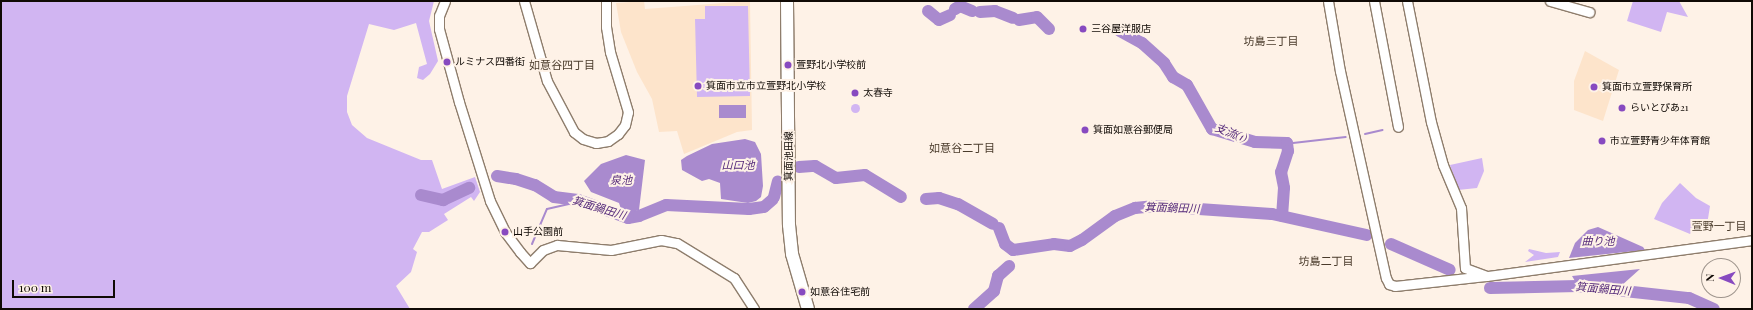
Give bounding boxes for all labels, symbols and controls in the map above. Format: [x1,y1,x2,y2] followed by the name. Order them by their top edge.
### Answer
[1091,23,1151,35] place label: 三谷屋洋服店
[1078,24,1088,34] marker: 三谷屋洋服店
[1244,34,1298,48] district label: 坊島三丁目
[455,56,525,68] place label: ルミナス四番街
[442,57,452,67] marker: ルミナス四番街
[529,58,595,72] district label: 如意谷四丁目
[796,59,866,71] place label: 萱野北小学校前
[783,60,793,70] marker: 萱野北小学校前
[706,80,826,92] place label: 箕面市立市立萱野北小学校
[693,81,703,91] marker: 箕面市立市立萱野北小学校
[1602,81,1692,93] place label: 箕面市立萱野保育所
[1589,82,1599,92] marker: 箕面市立萱野保育所
[863,87,893,99] place label: 太春寺
[850,88,860,98] marker: 太春寺
[1630,102,1688,114] place label: らいとぴあ21
[1617,103,1627,113] marker: らいとぴあ21
[1213,121,1249,145] water label: 支流(1)
[1093,124,1173,136] place label: 箕面如意谷郵便局
[1080,125,1090,135] marker: 箕面如意谷郵便局
[783,131,795,181] street label: 箕面池田線
[1610,135,1710,147] place label: 市立萱野青少年体育館
[1597,136,1607,146] marker: 市立萱野青少年体育館
[929,141,995,155] district label: 如意谷二丁目
[722,158,754,172] water label: 山口池
[610,173,632,187] water label: 泉池
[571,194,627,222] water label: 箕面鍋田川
[1144,200,1200,216] water label: 箕面鍋田川
[1692,219,1746,233] district label: 萱野一丁目
[513,226,563,238] place label: 山手公園前
[500,227,510,237] marker: 山手公園前
[1582,234,1614,248] water label: 曲り池
[1299,254,1353,268] district label: 坊島二丁目
[1701,258,1741,298] north arrow
[14,272,117,298] scale bar
[1702,274,1717,282] text: N
[19,279,51,295] text: 100 m
[1575,280,1631,298] water label: 箕面鍋田川
[810,286,870,298] place label: 如意谷住宅前
[797,287,807,297] marker: 如意谷住宅前

